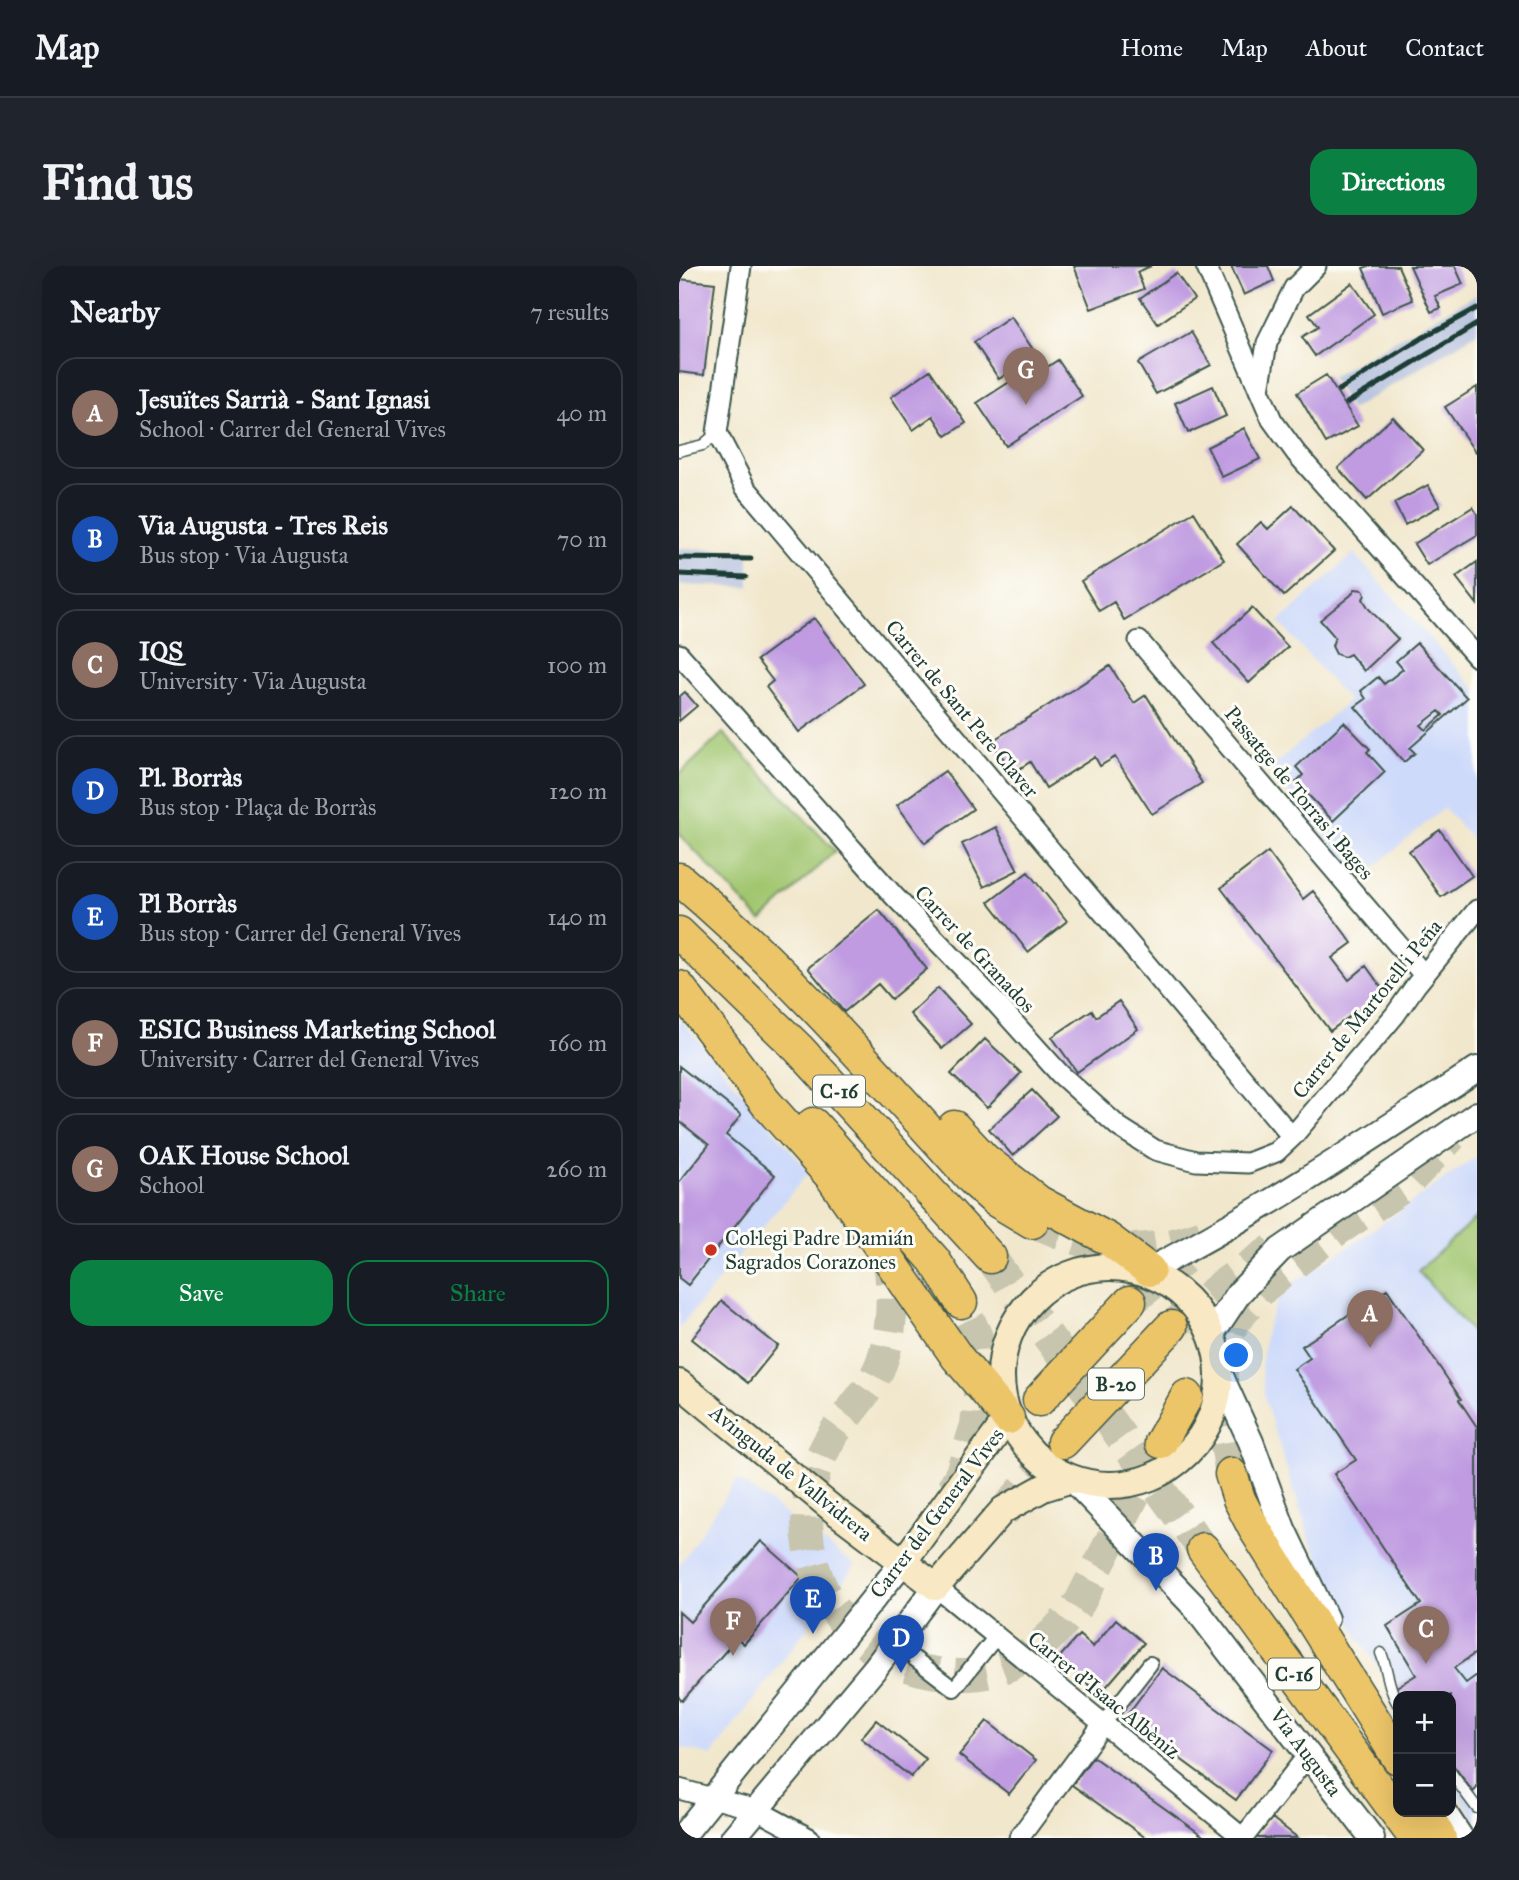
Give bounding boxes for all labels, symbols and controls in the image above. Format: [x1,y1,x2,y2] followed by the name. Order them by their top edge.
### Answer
[35,28,99,68] text: Map
[1120,33,1183,63] text: Home
[1221,33,1268,63] text: Map
[1306,33,1367,63] text: About
[1405,33,1484,63] text: Contact
[1310,149,1477,215] button: Directions
[42,153,193,212] text: Find us
[70,294,160,330] text: Nearby
[530,298,609,326] text: 7 results
[1003,347,1049,405] pin: G
[139,383,430,415] text: Jesuïtes Sarrià - Sant Ignasi
[87,399,103,427] text: A
[557,399,607,427] text: 40 m
[139,415,446,443] text: School · Carrer del General Vives
[139,509,388,541] text: Via Augusta - Tres Reis
[87,525,103,553] text: B
[557,525,607,553] text: 70 m
[139,541,348,569] text: Bus stop · Via Augusta
[880,615,1044,803] street label: Carrer de Sant Pere Claver
[139,635,183,667] text: IQS
[87,651,103,679] text: C
[547,651,607,679] text: 100 m
[139,667,366,695] text: University · Via Augusta
[1219,701,1379,885] street label: Passatge de Torras i Bages
[139,761,242,793] text: Pl. Borràs
[86,777,104,805] text: D
[549,777,607,805] text: 120 m
[139,793,376,821] text: Bus stop · Plaça de Borràs
[909,880,1041,1018] street label: Carrer de Granados
[139,887,237,919] text: Pl Borràs
[87,903,103,931] text: E
[547,903,607,931] text: 140 m
[1287,914,1447,1104] street label: Carrer de Martorell i Peña
[139,919,461,947] text: Bus stop · Carrer del General Vives
[139,1013,496,1045] text: ESIC Business Marketing School
[87,1029,103,1057] text: F
[549,1029,607,1057] text: 160 m
[139,1045,479,1073] text: University · Carrer del General Vives
[813,1076,865,1106] road number: C-16
[139,1139,349,1171] text: OAK House School
[87,1155,103,1183] text: G
[546,1155,607,1183] text: 260 m
[139,1171,204,1199] text: School
[725,1225,914,1275] place label: Col·legi Padre Damián Sagrados Corazones
[703,1242,719,1258] marker: Col·legi Padre Damián Sagrados Corazones
[70,1260,333,1326] button: Save
[347,1260,609,1326] button: Share
[1347,1290,1393,1348] pin: A
[1219,1338,1253,1372] your location
[1088,1368,1144,1400] road number: B-20
[704,1399,878,1547] street label: Avinguda de Vallvidrera
[864,1423,1010,1603] street label: Carrer del General Vives
[1133,1533,1179,1591] pin: B
[790,1576,836,1634] pin: E
[710,1598,756,1656] pin: F
[1403,1606,1449,1664] pin: C
[878,1615,924,1673] pin: D
[1022,1625,1186,1765] street label: Carrer d'Isaac Albèniz
[1268,1658,1320,1690] road number: C-16
[1393,1691,1456,1817] map controls
[1393,1691,1456,1754] button: +
[1264,1702,1348,1801] street label: Via Augusta
[1393,1754,1456,1817] button: −

